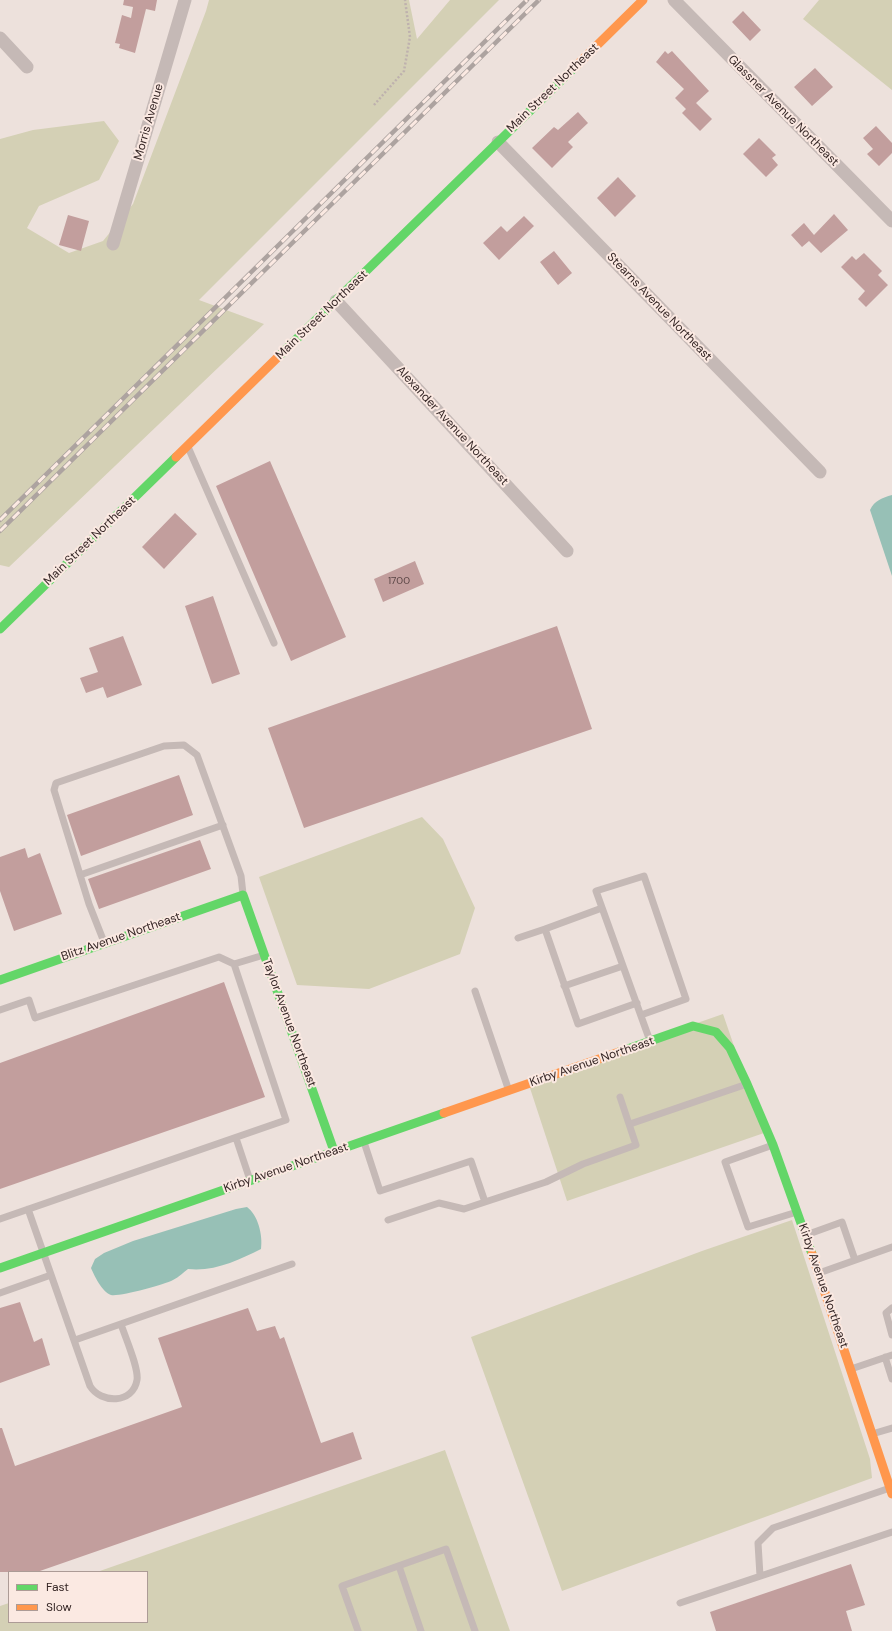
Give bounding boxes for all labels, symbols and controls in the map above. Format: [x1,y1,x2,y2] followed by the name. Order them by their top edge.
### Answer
[504,40,602,136] street label: Main Street Northeast
[725,53,841,169] street label: Glassner Avenue Northeast
[131,82,167,162] street label: Morris Avenue
[604,250,714,364] street label: Stearns Avenue Northeast
[273,267,371,363] street label: Main Street Northeast
[393,363,511,489] street label: Alexander Avenue Northeast
[41,493,139,589] street label: Main Street Northeast
[388,575,410,587] house number: 1700
[59,910,183,964] street label: Blitz Avenue Northeast
[259,957,319,1089] street label: Taylor Avenue Northeast
[528,1034,656,1090] street label: Kirby Avenue Northeast
[222,1140,350,1196] street label: Kirby Avenue Northeast
[795,1222,851,1350] street label: Kirby Avenue Northeast
[8,1571,148,1623] legend
[46,1579,69,1595] text: Fast
[46,1599,72,1615] text: Slow

